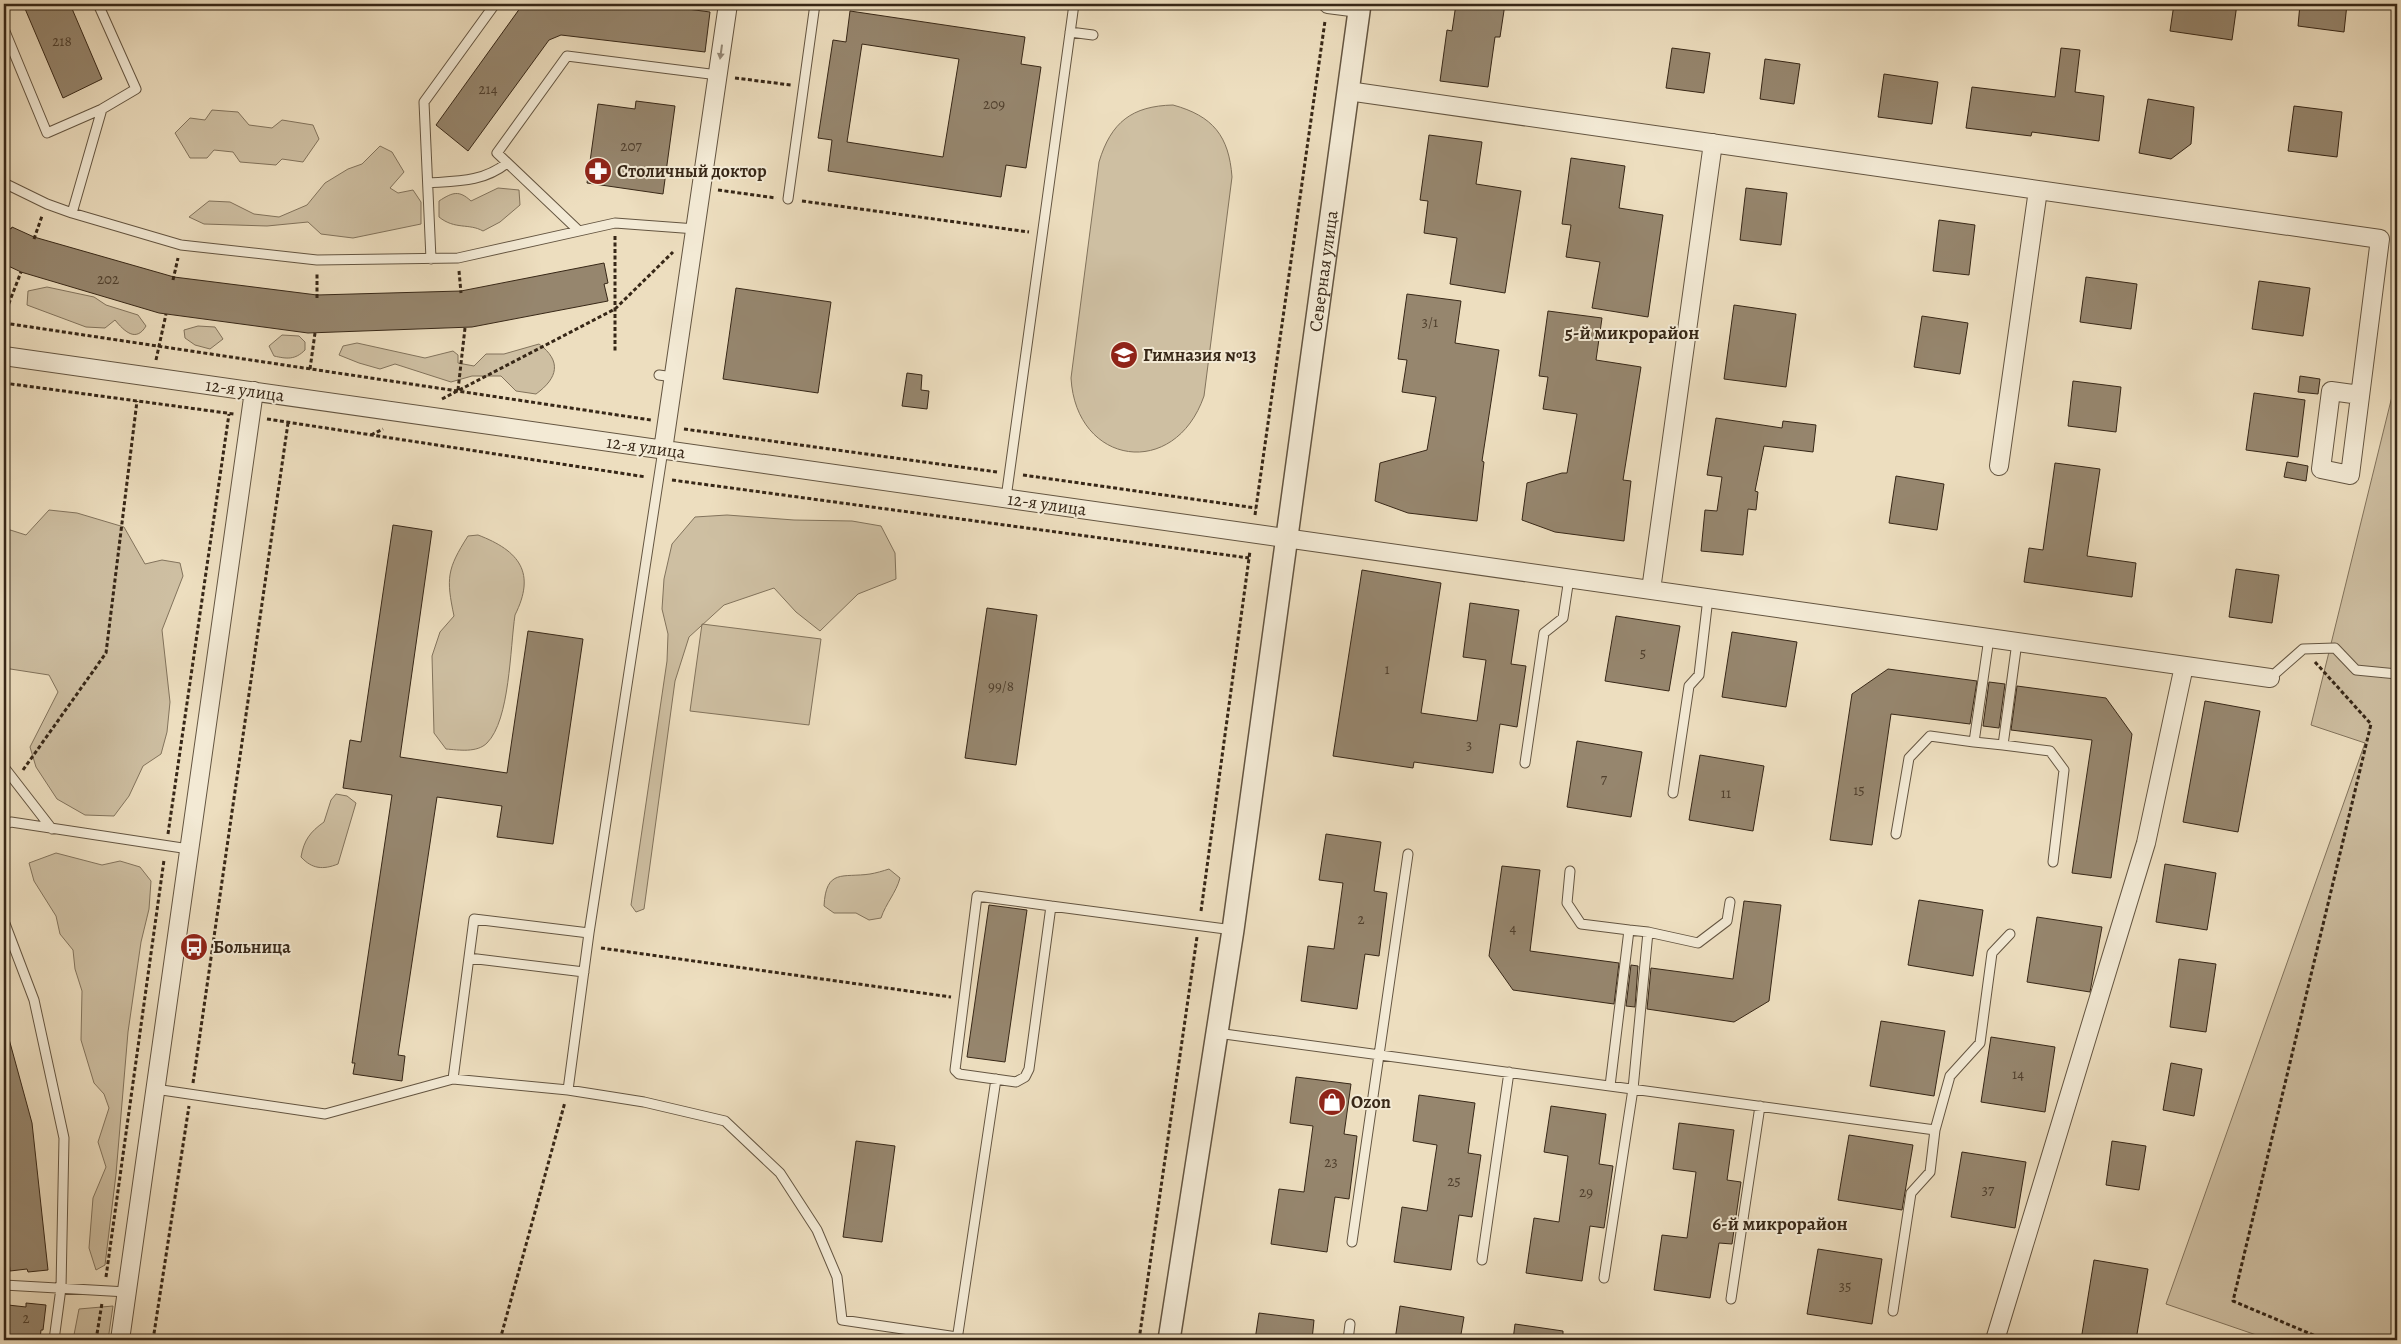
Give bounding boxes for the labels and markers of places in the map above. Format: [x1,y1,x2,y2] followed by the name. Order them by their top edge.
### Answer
[583,156,613,186] pharmacy icon: Столичный доктор
[617,159,767,183] place label: Столичный доктор
[1109,340,1139,370] school or university icon: Гимназия №13
[1143,343,1257,367] place label: Гимназия №13
[179,932,209,962] bus stop icon: Больница
[213,935,291,959] place label: Больница
[1317,1087,1347,1117] shop icon: Ozon
[1351,1090,1391,1114] place label: Ozon

